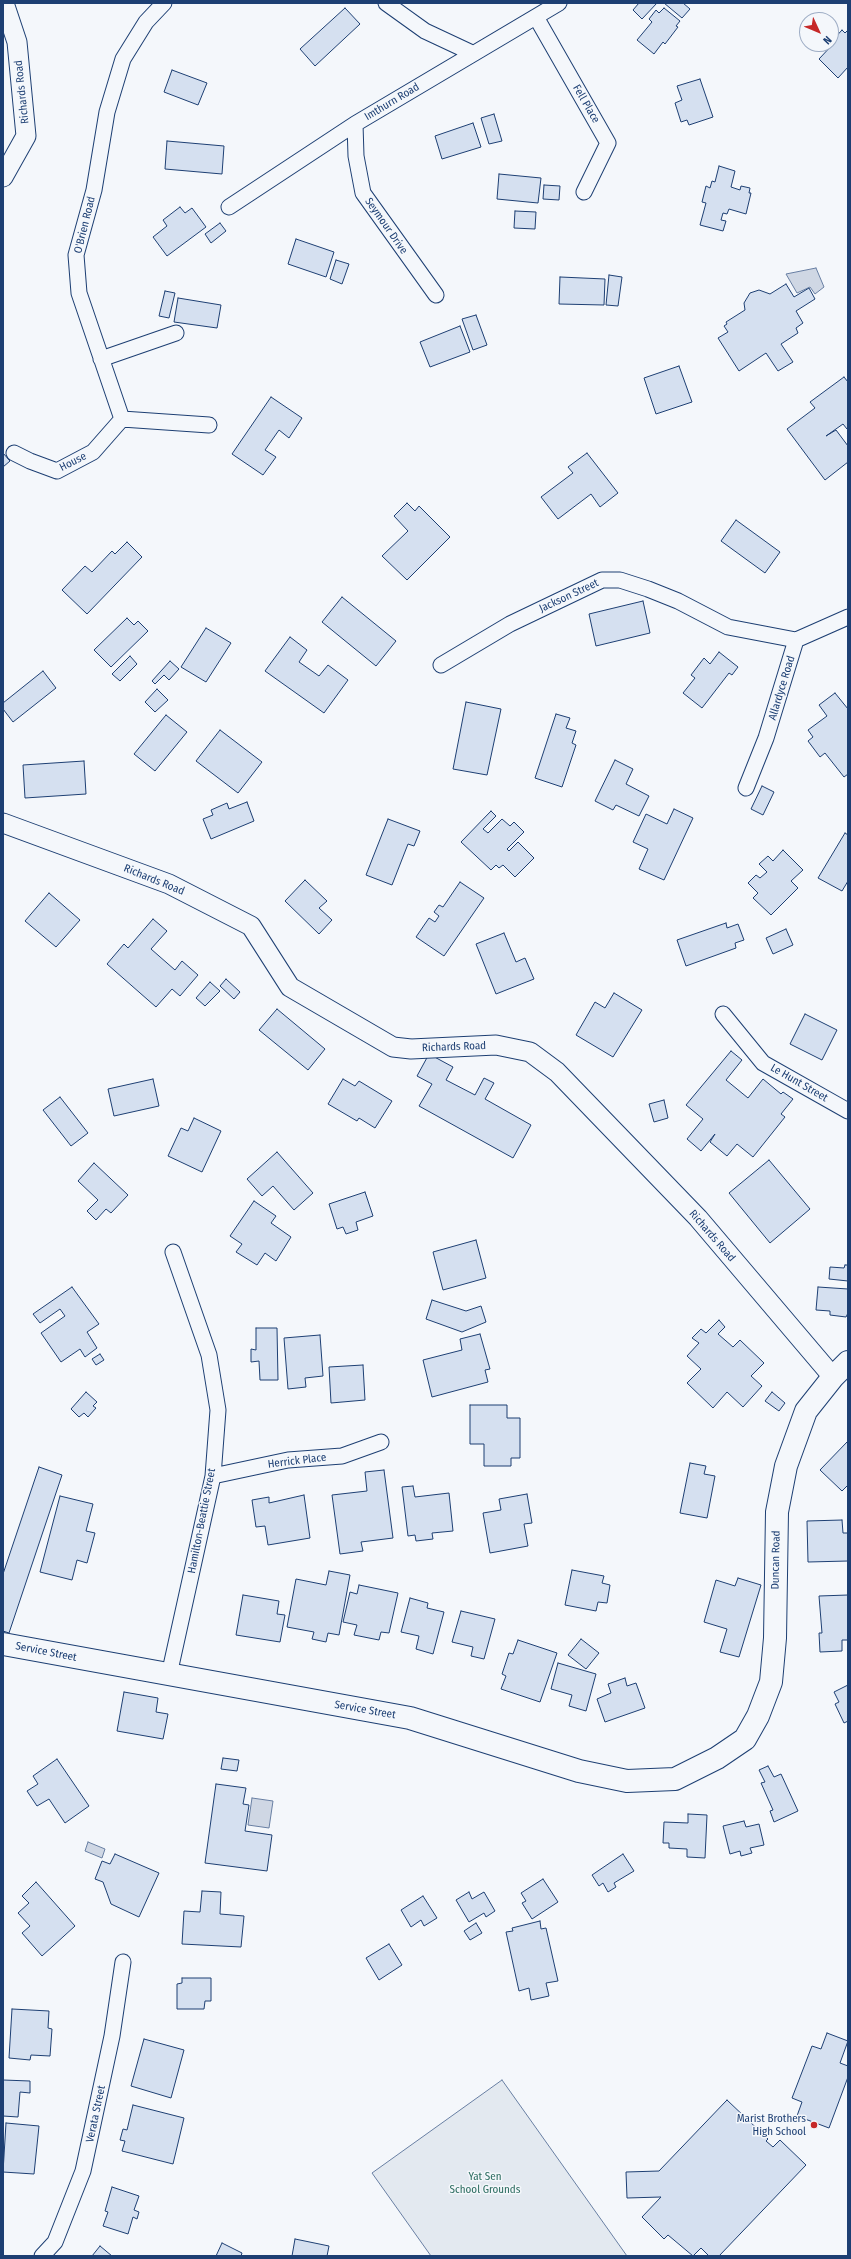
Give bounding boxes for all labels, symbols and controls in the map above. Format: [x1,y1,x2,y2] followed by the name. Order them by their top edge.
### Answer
[799,12,839,52] north arrow
[820,33,834,47] text: N
[12,59,32,125] street label: Richards Road
[362,81,422,123] street label: Imthurn Road
[570,82,602,126] street label: Fell Place
[72,195,98,255] street label: O'Brien Road
[362,195,410,257] street label: Seymour Drive
[57,450,89,474] street label: House
[537,576,601,616] street label: Jackson Street
[766,654,798,722] street label: Allardyce Road
[122,862,186,898] street label: Richards Road
[422,1039,486,1055] street label: Richards Road
[768,1061,830,1105] street label: Le Hunt Street
[686,1207,738,1265] street label: Richards Road
[267,1451,327,1471] street label: Herrick Place
[185,1467,219,1575] street label: Hamilton-Beattie Street
[769,1530,783,1590] street label: Duncan Road
[14,1640,78,1664] street label: Service Street
[333,1698,397,1722] street label: Service Street
[83,2084,109,2144] street label: Verata Street
[737,2112,806,2138] place label: Marist Brothers High School
[809,2120,819,2130] marker: Marist Brothers High School
[450,2170,520,2196] park label: Yat Sen School Grounds

